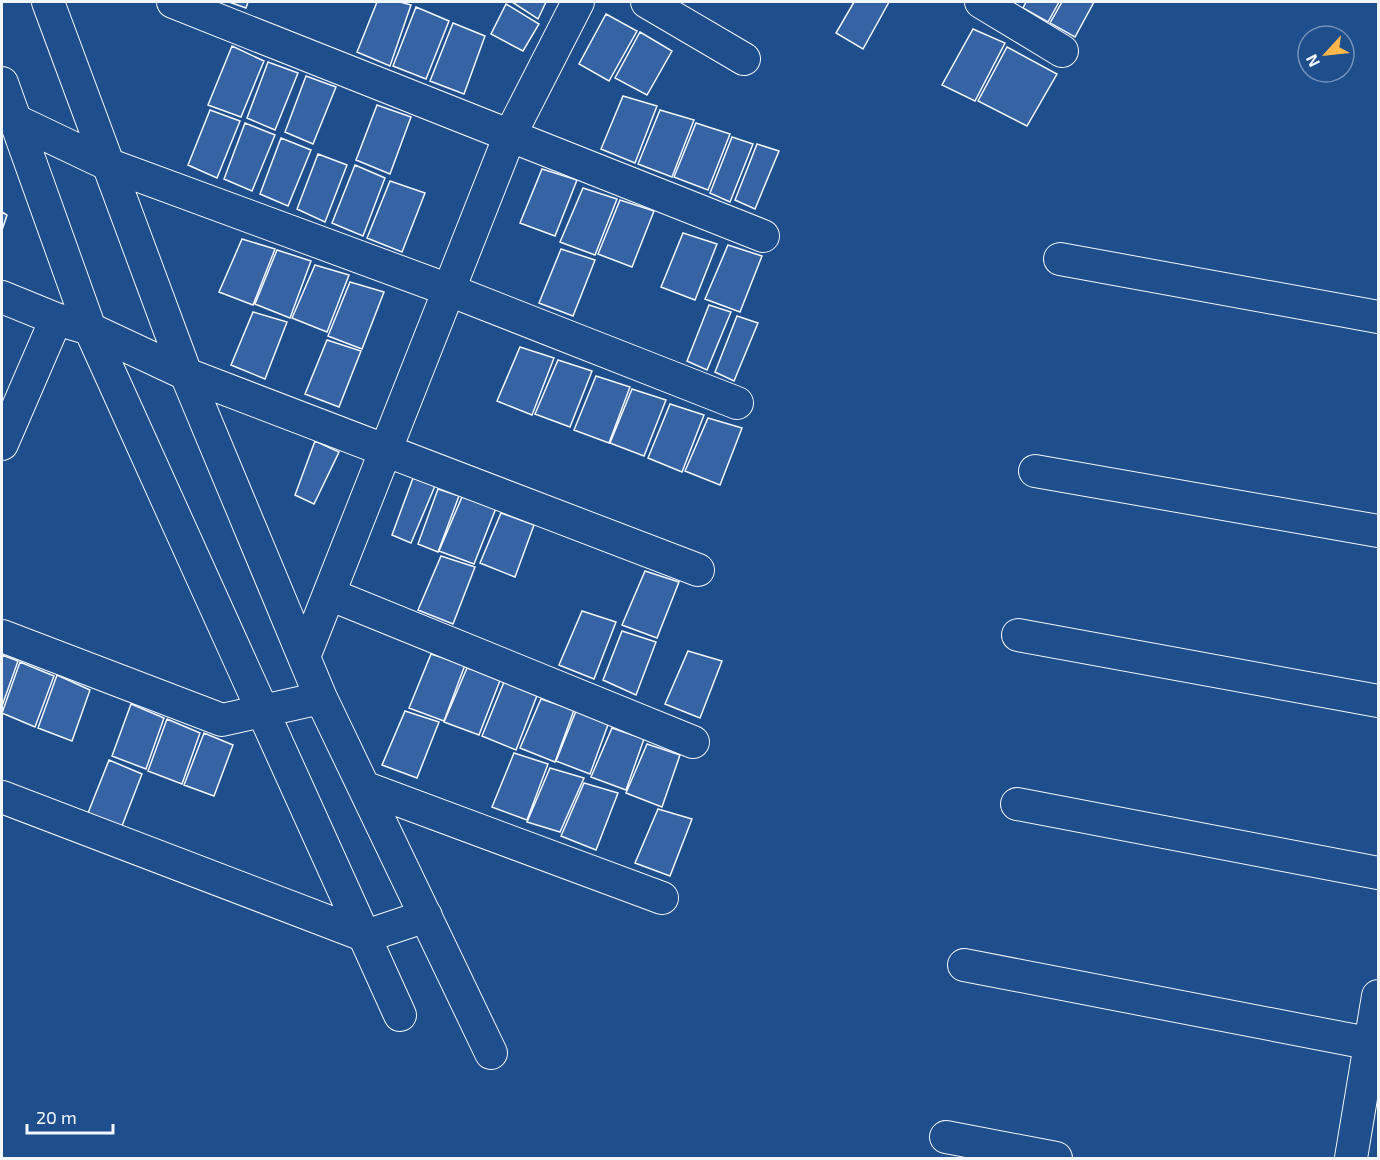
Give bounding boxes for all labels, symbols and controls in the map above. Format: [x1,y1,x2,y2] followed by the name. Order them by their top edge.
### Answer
[1296,24,1356,84] north arrow
[1301,52,1323,71] text: N
[27,1097,112,1135] scale bar
[36,1106,77,1128] text: 20 m

